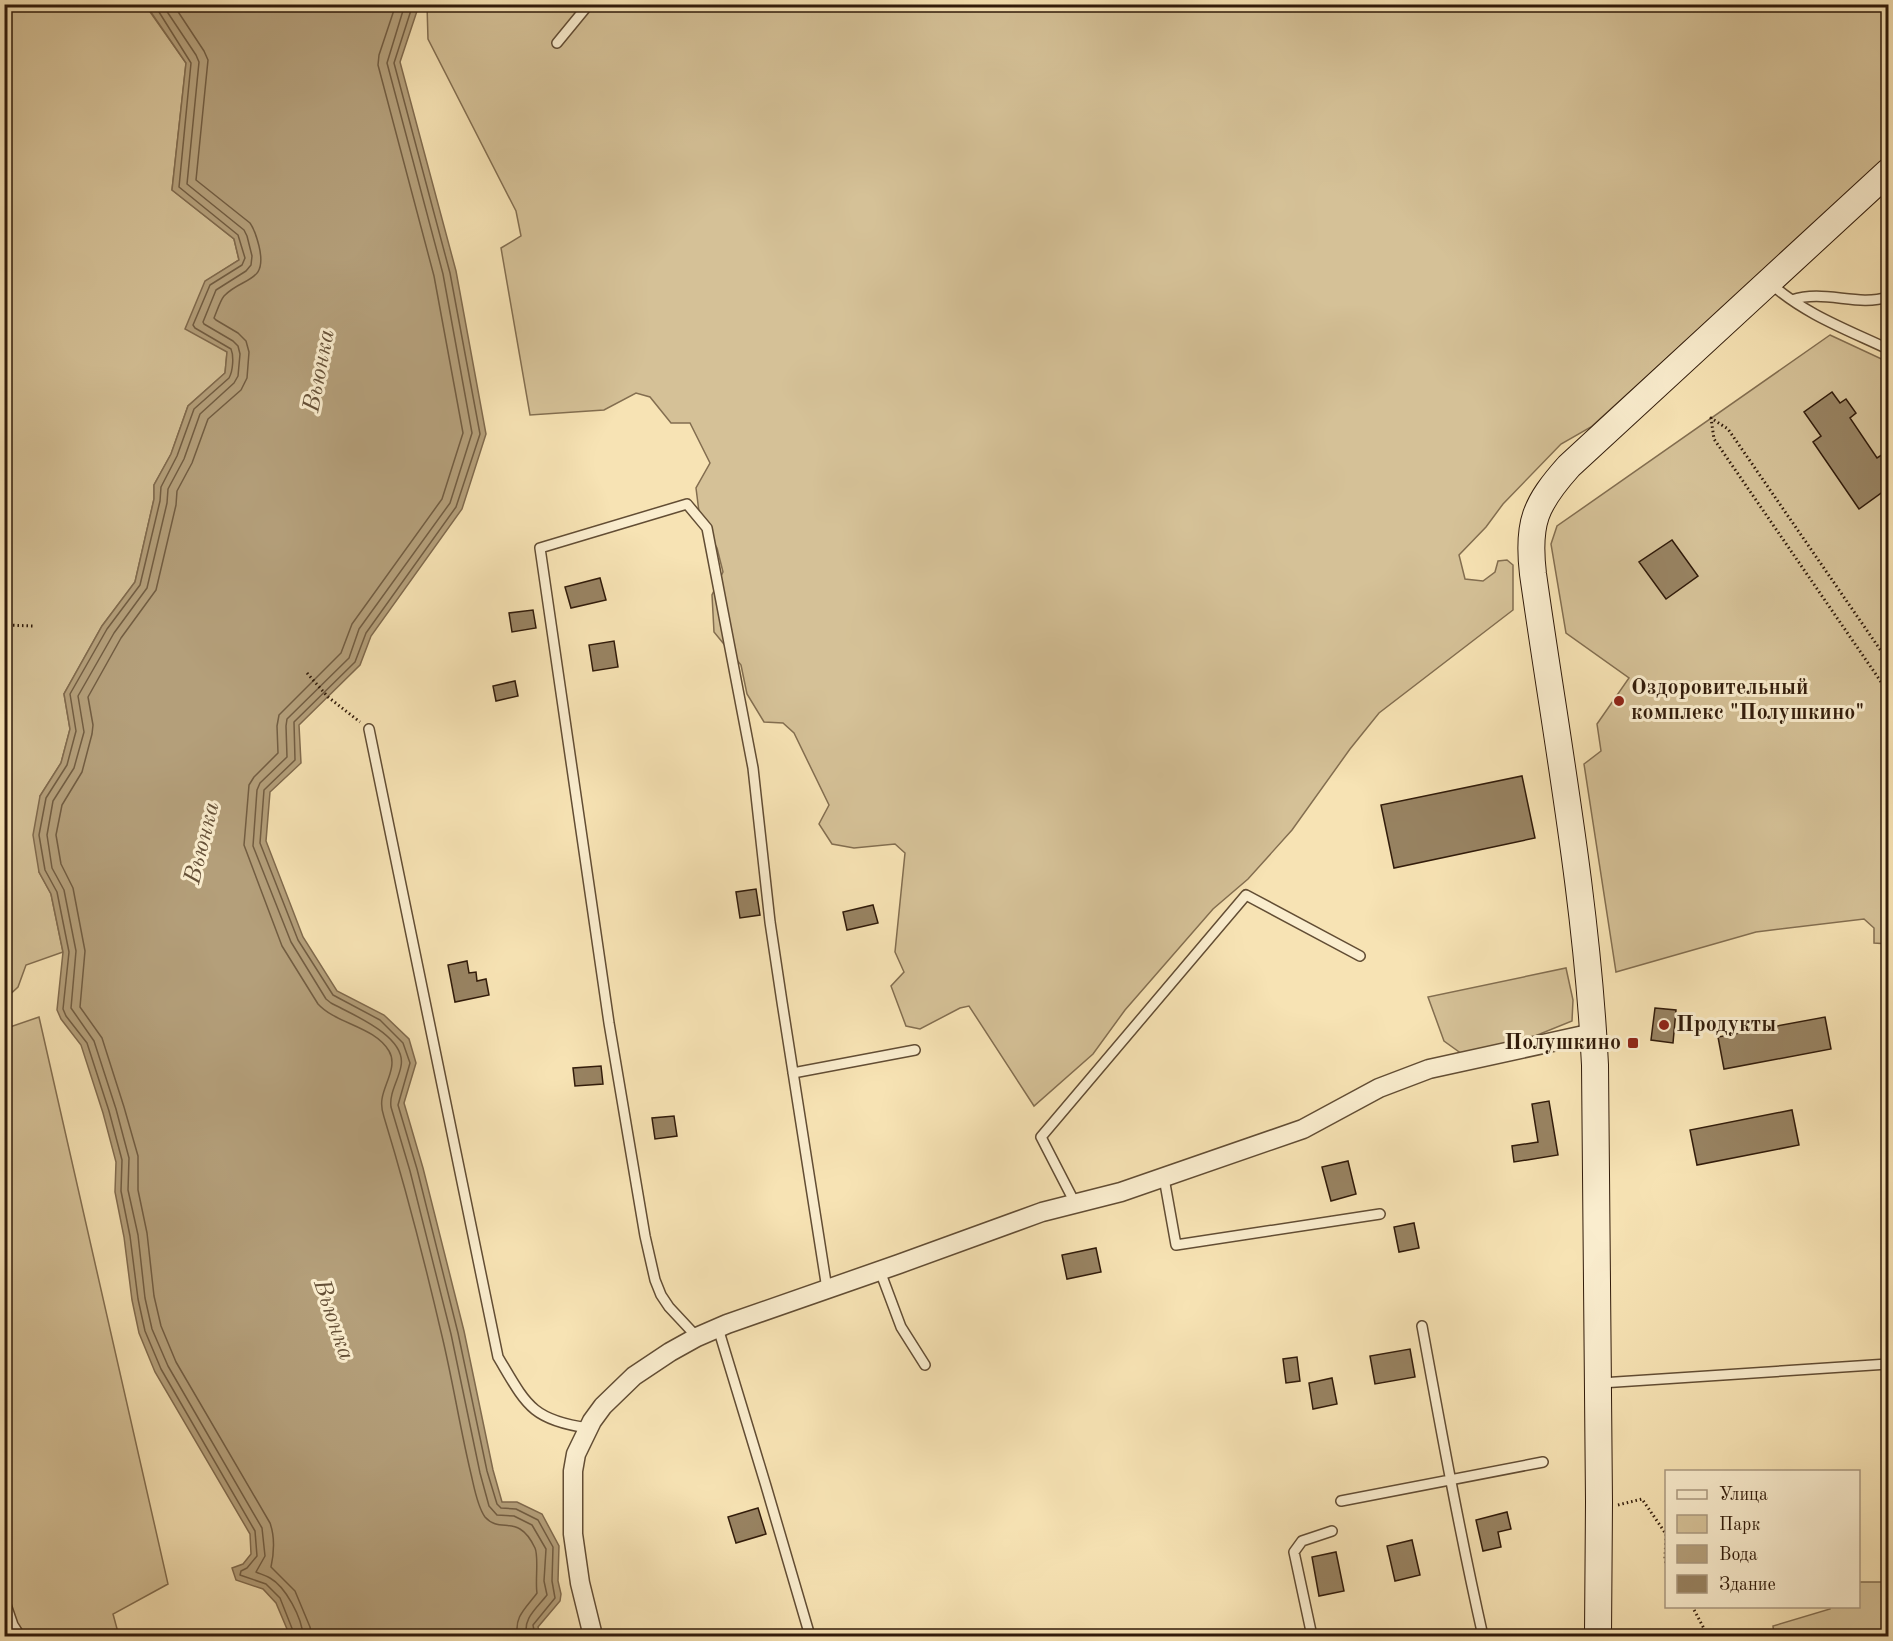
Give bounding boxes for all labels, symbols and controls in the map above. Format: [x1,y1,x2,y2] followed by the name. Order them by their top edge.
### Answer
[300,327,340,415] water label: Вьюнка
[1631,677,1864,724] place label: Оздоровительный комплекс "Полушкино"
[1612,694,1626,708] marker: Оздоровительный комплекс "Полушкино"
[181,799,225,888] water label: Вьюнка
[1676,1014,1776,1036] place label: Продукты
[1657,1018,1671,1032] marker: Продукты
[1504,1032,1621,1054] place label: Полушкино
[1626,1036,1640,1050] marker: Полушкино
[308,1275,358,1364] water label: Вьюнка
[1665,1470,1860,1608] legend
[1719,1486,1768,1504] text: Улица
[1719,1516,1760,1534] text: Парк
[1719,1546,1758,1564] text: Вода
[1719,1576,1776,1594] text: Здание

